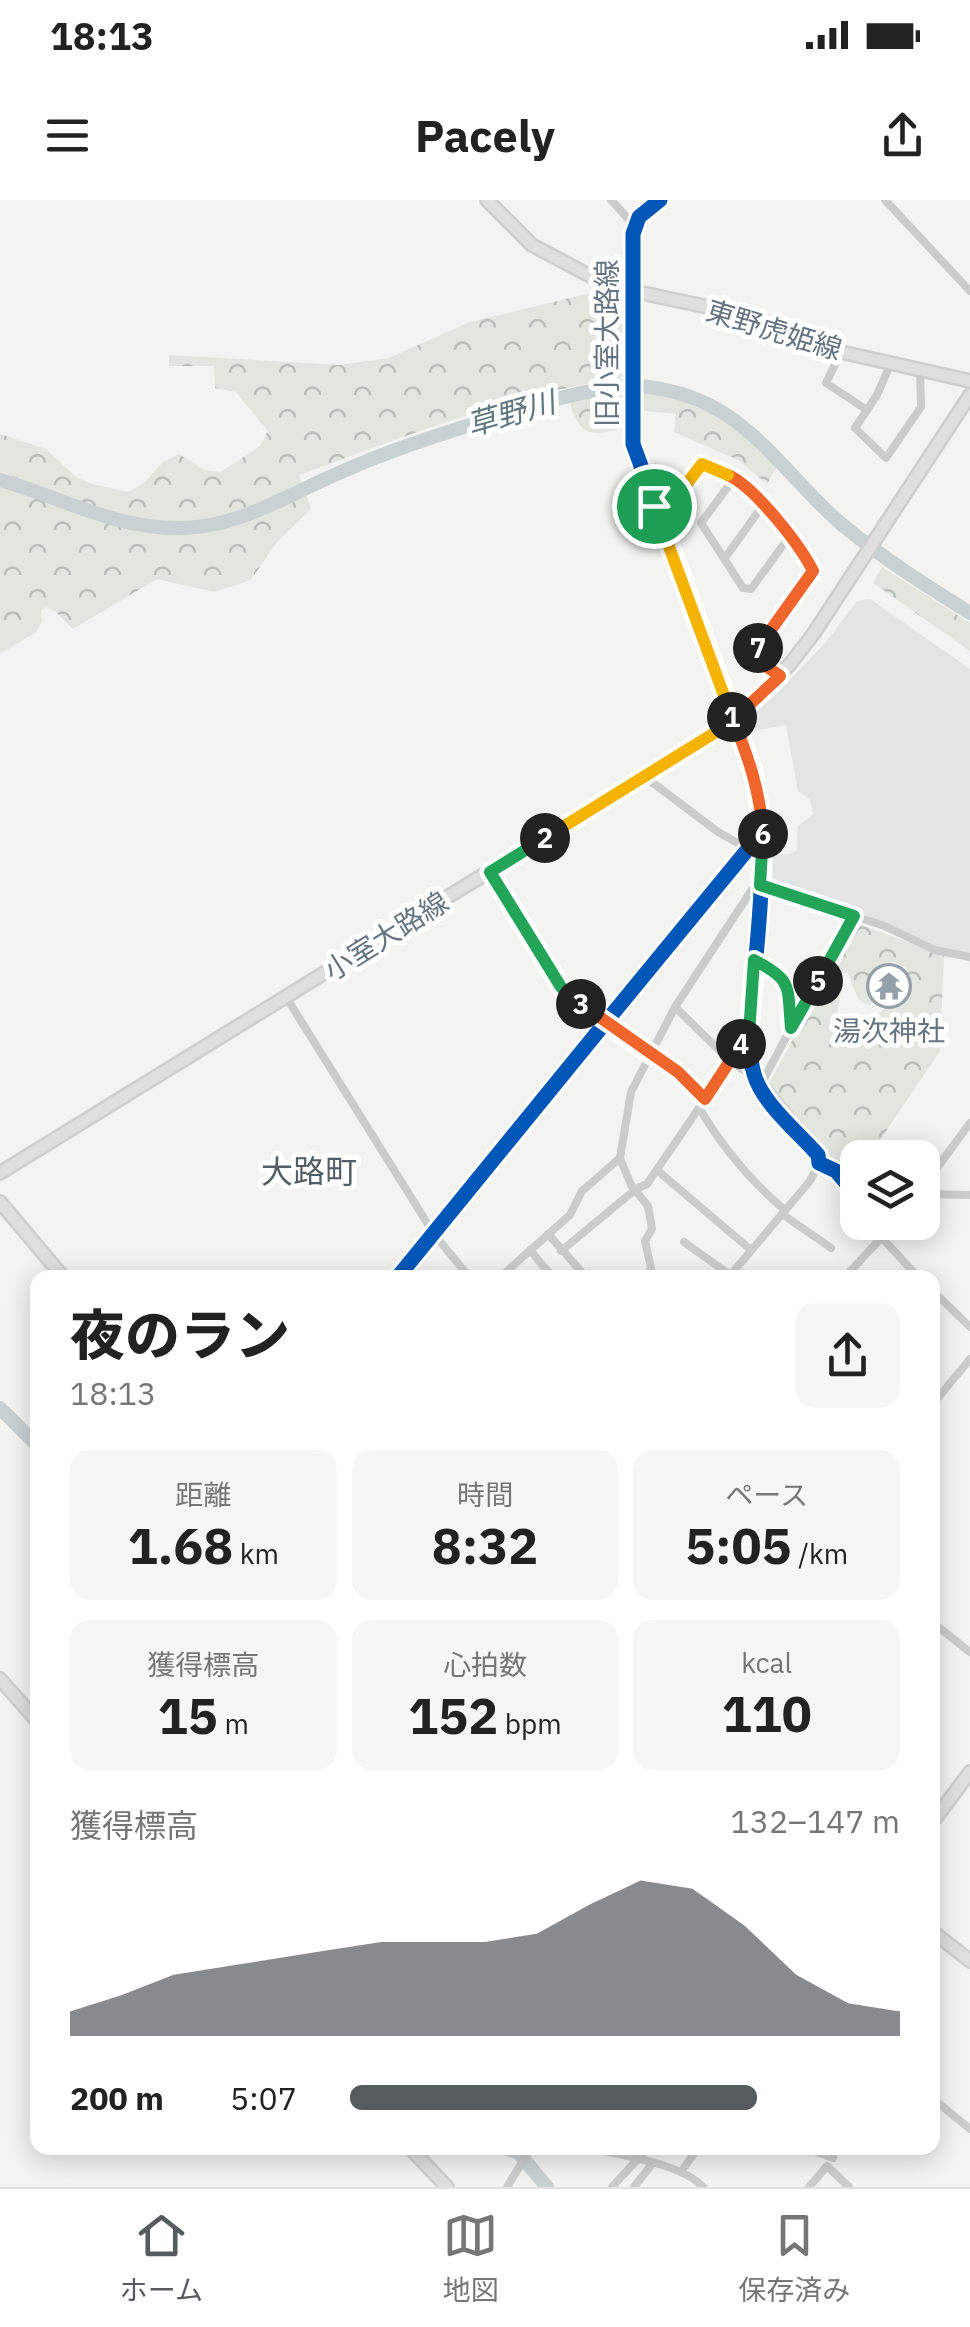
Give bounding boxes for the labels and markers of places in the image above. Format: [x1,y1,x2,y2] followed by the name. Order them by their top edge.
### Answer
[612,464,697,549] pin
[733,623,783,673] pin: 7
[707,692,757,742] pin: 1
[738,809,788,859] pin: 6
[520,813,570,863] pin: 2
[793,956,843,1006] pin: 5
[866,963,912,1009] temple icon: 湯次神社
[556,979,606,1029] pin: 3
[833,1012,945,1049] place label: 湯次神社
[716,1019,766,1069] pin: 4

